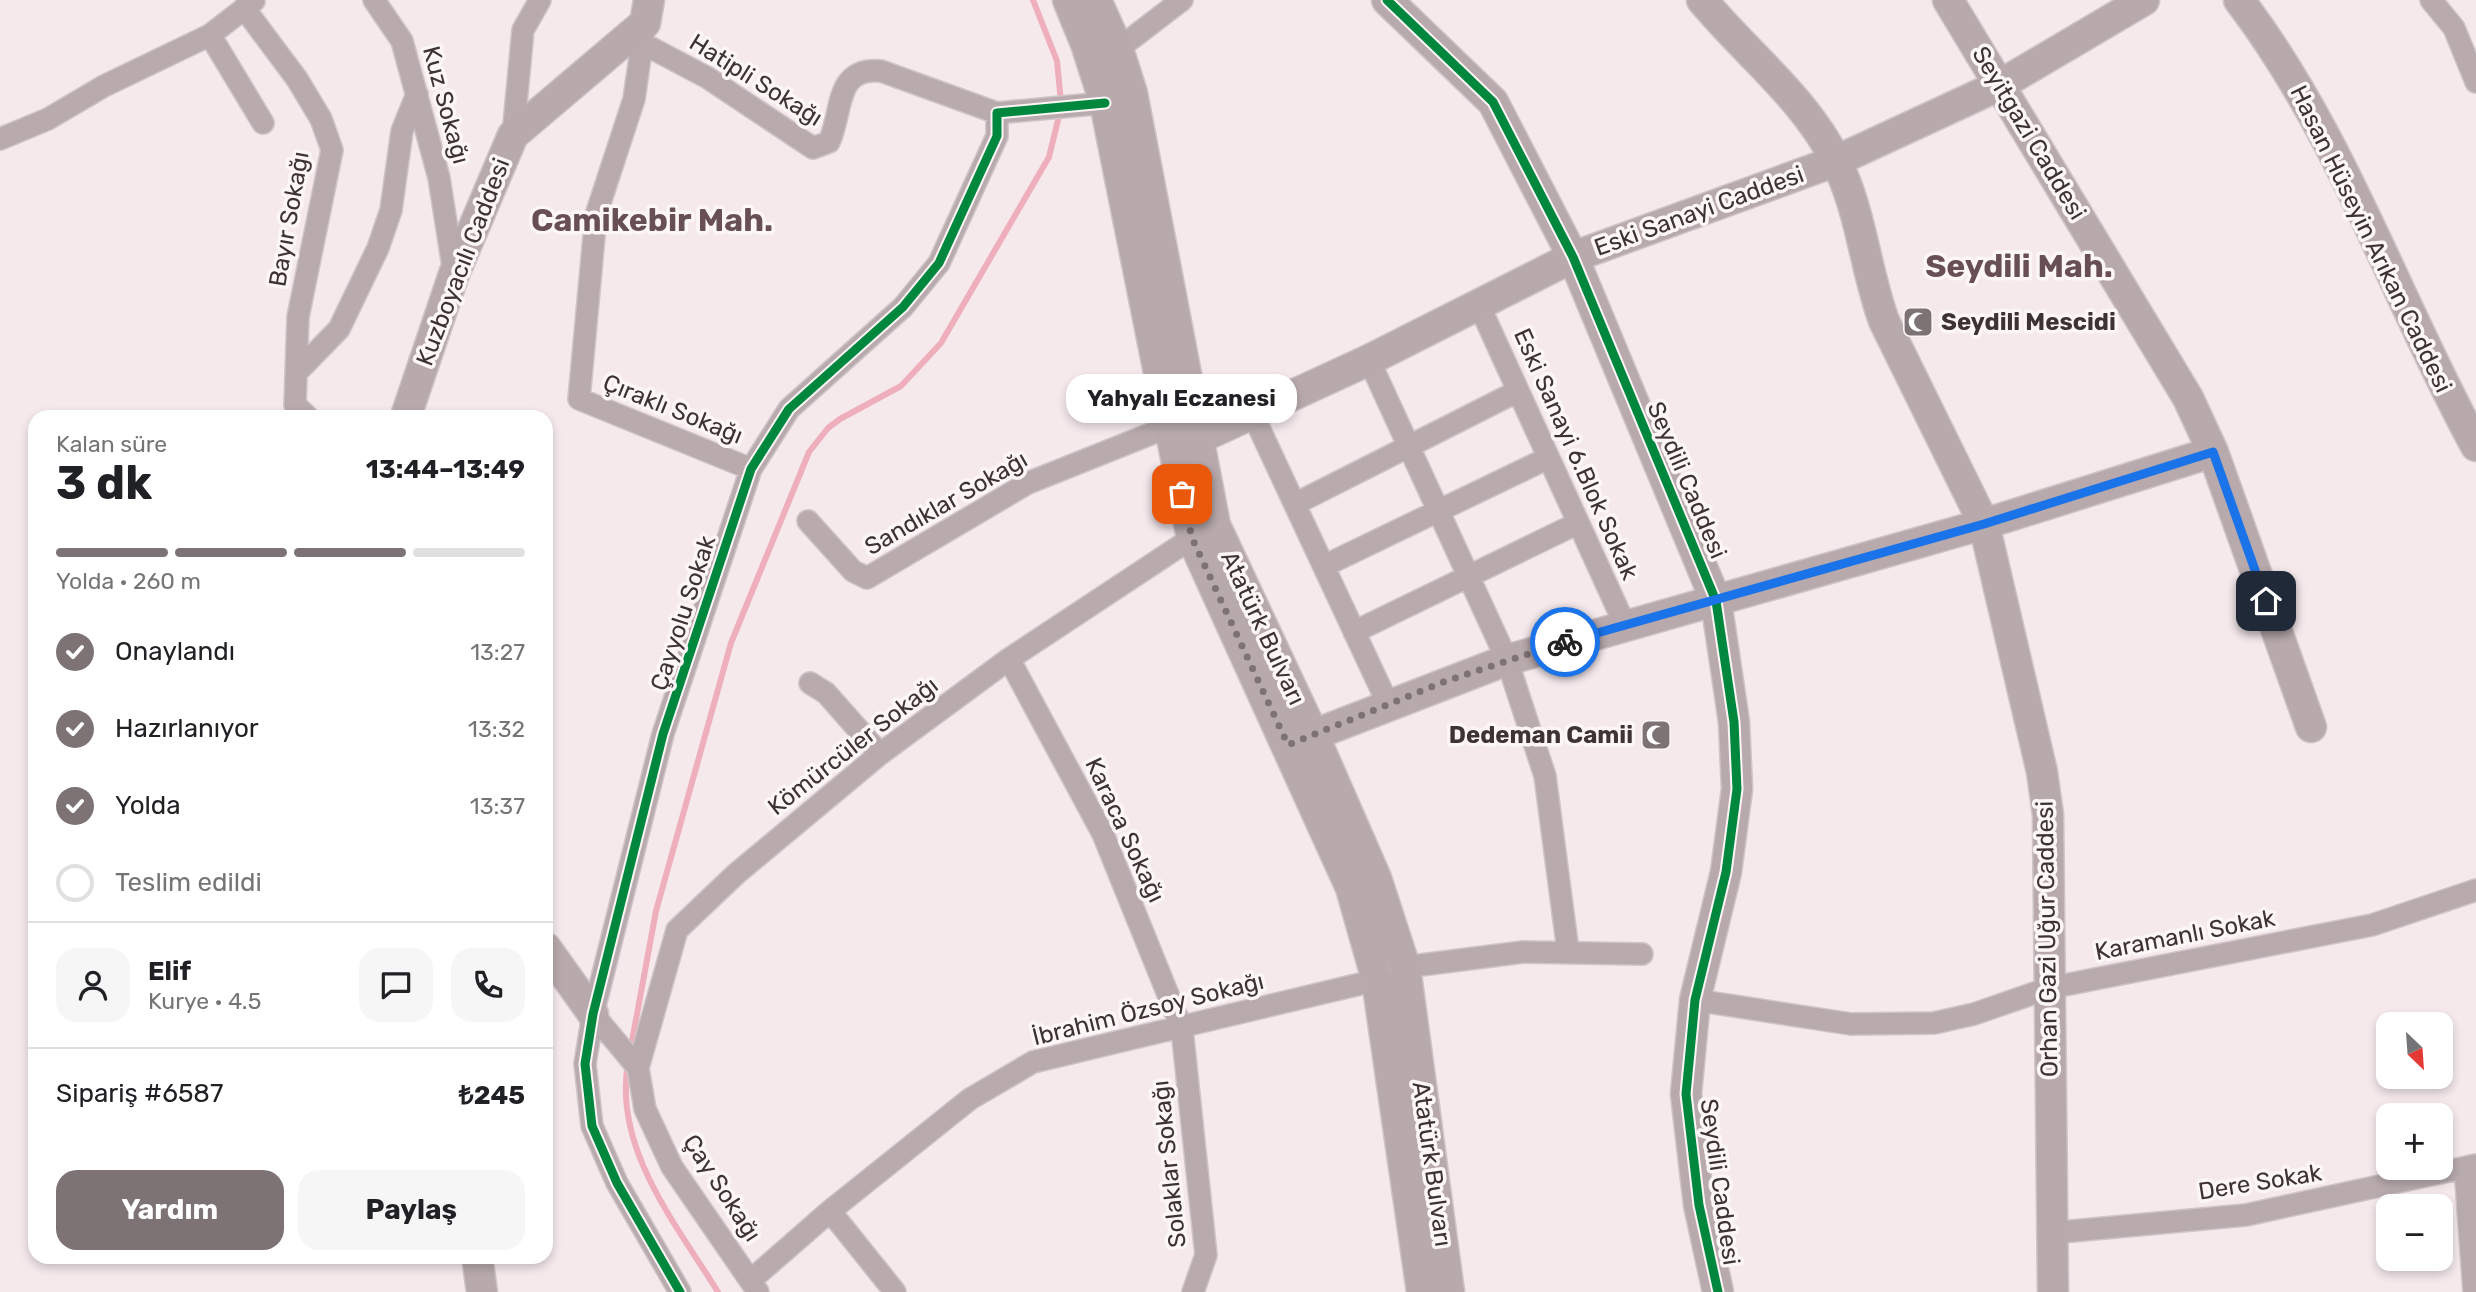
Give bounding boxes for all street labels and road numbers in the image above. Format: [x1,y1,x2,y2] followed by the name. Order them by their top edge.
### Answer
[684,28,828,132] street label: Hatipli Sokağı
[1966,41,2092,225] street label: Seyitgazi Caddesi
[417,43,475,167] street label: Kuz Sokağı
[2284,81,2458,397] street label: Hasan Hüseyin Arıkan Caddesi
[263,149,315,289] street label: Bayır Sokağı
[411,154,515,370] street label: Kuzboyacılı Caddesi
[1590,160,1808,262] street label: Eski Sanayi Caddesi
[1508,324,1644,584] street label: Eski Sanayi 6.Blok Sokak
[599,368,747,450] street label: Çıraklı Sokağı
[1641,397,1733,563] street label: Seydili Caddesi
[860,445,1032,561] street label: Sandıklar Sokağı
[645,531,721,694] street label: Çayyolu Sokak
[1215,547,1311,709] street label: Atatürk Bulvarı
[763,671,943,821] street label: Kömürcüler Sokağı
[1079,753,1171,907] street label: Karaca Sokağı
[2031,801,2063,1077] street label: Orhan Gazi Uğur Caddesi
[2093,904,2278,966] street label: Karamanlı Sokak
[1029,967,1267,1051] street label: İbrahim Özsoy Sokağı
[1146,1079,1192,1249] street label: Solaklar Sokağı
[1407,1080,1457,1248] street label: Atatürk Bulvarı
[1694,1097,1746,1267] street label: Seydili Caddesi
[677,1129,767,1247] street label: Çay Sokağı
[2196,1158,2324,1206] street label: Dere Sokak

